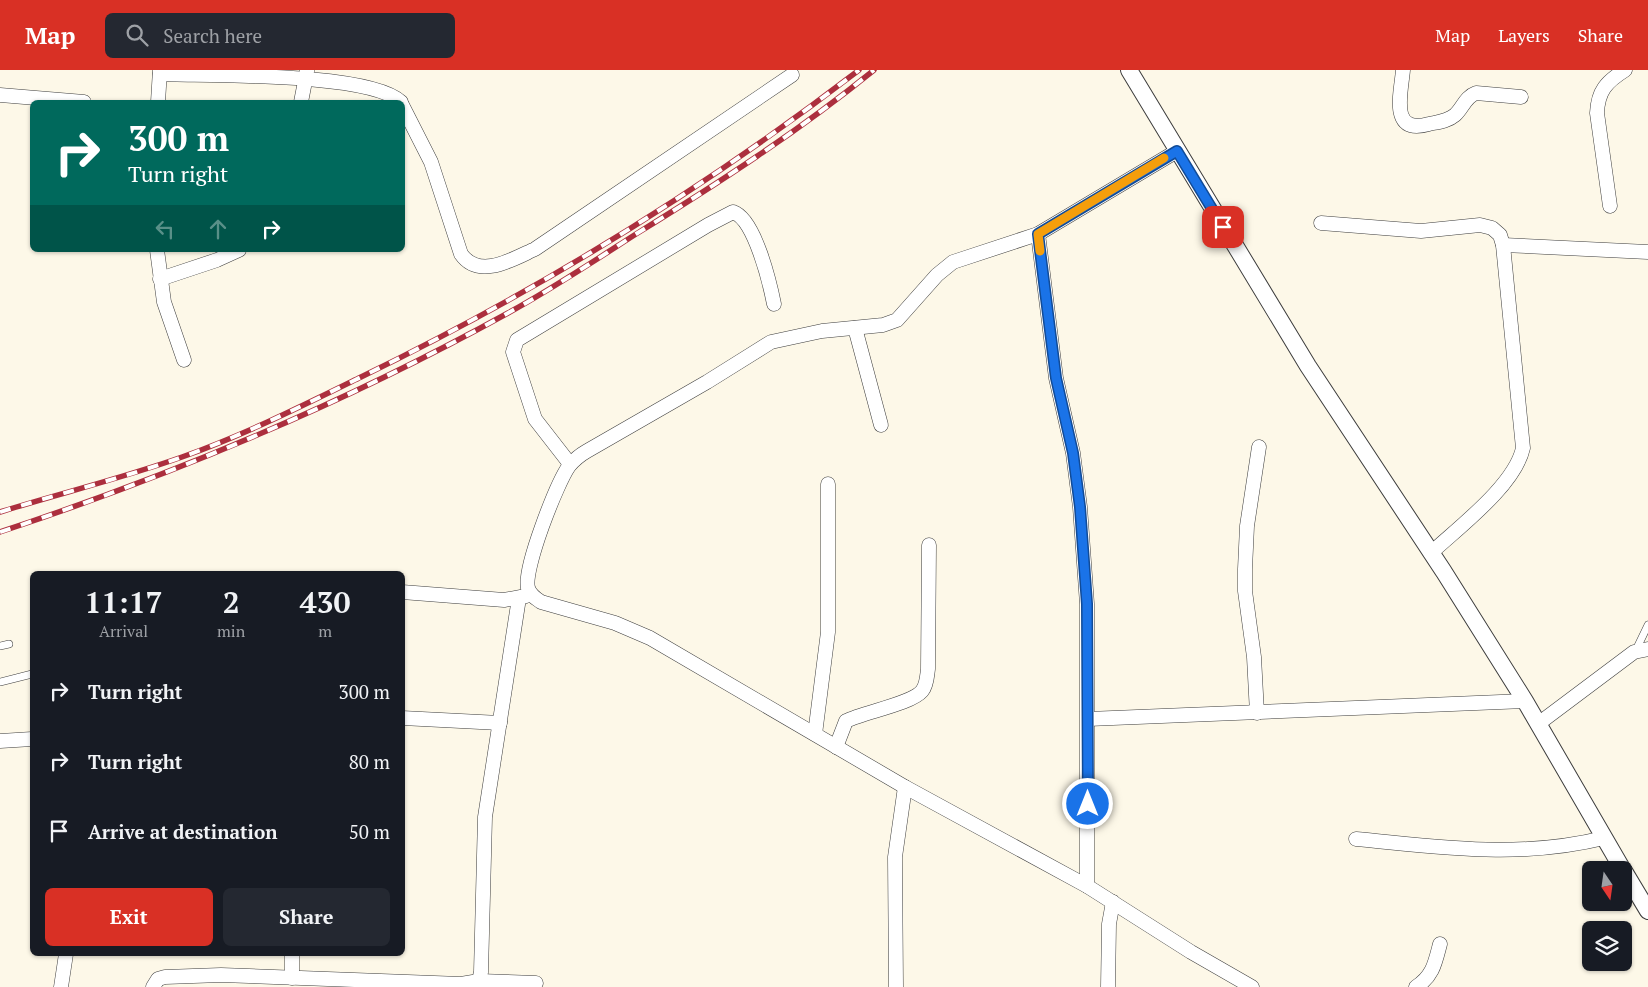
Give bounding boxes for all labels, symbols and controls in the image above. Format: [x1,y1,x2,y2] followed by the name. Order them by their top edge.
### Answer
[105,13,455,58] search box
[25,19,75,51] text: Map
[123,21,151,49] icon: search
[163,23,262,48] text: Search here
[1435,23,1470,47] text: Map
[1498,23,1550,47] text: Layers
[1578,23,1623,47] text: Share
[128,115,229,161] text: 300 m
[45,120,110,185] icon: right
[128,159,228,188] text: Turn right
[1202,206,1244,248] pin
[1209,213,1237,241] icon: arrive
[151,215,179,243] icon: left
[204,215,232,243] icon: ahead
[257,215,285,243] icon: right
[84,582,163,622] text: 11:17
[223,582,240,622] text: 2
[300,582,351,622] text: 430
[99,620,148,642] text: Arrival
[217,620,245,642] text: min
[318,620,332,642] text: m
[45,677,73,705] icon: right
[88,679,182,704] text: Turn right
[339,679,390,704] text: 300 m
[45,747,73,775] icon: right
[88,749,182,774] text: Turn right
[349,749,390,774] text: 80 m
[1061,777,1113,829] position arrow
[45,817,73,845] icon: arrive
[88,819,277,844] text: Arrive at destination
[349,819,390,844] text: 50 m
[1582,861,1632,911] north arrow
[1582,861,1632,971] map controls
[45,888,213,946] button: Exit
[223,888,390,946] button: Share
[1582,921,1632,971] button: layers

